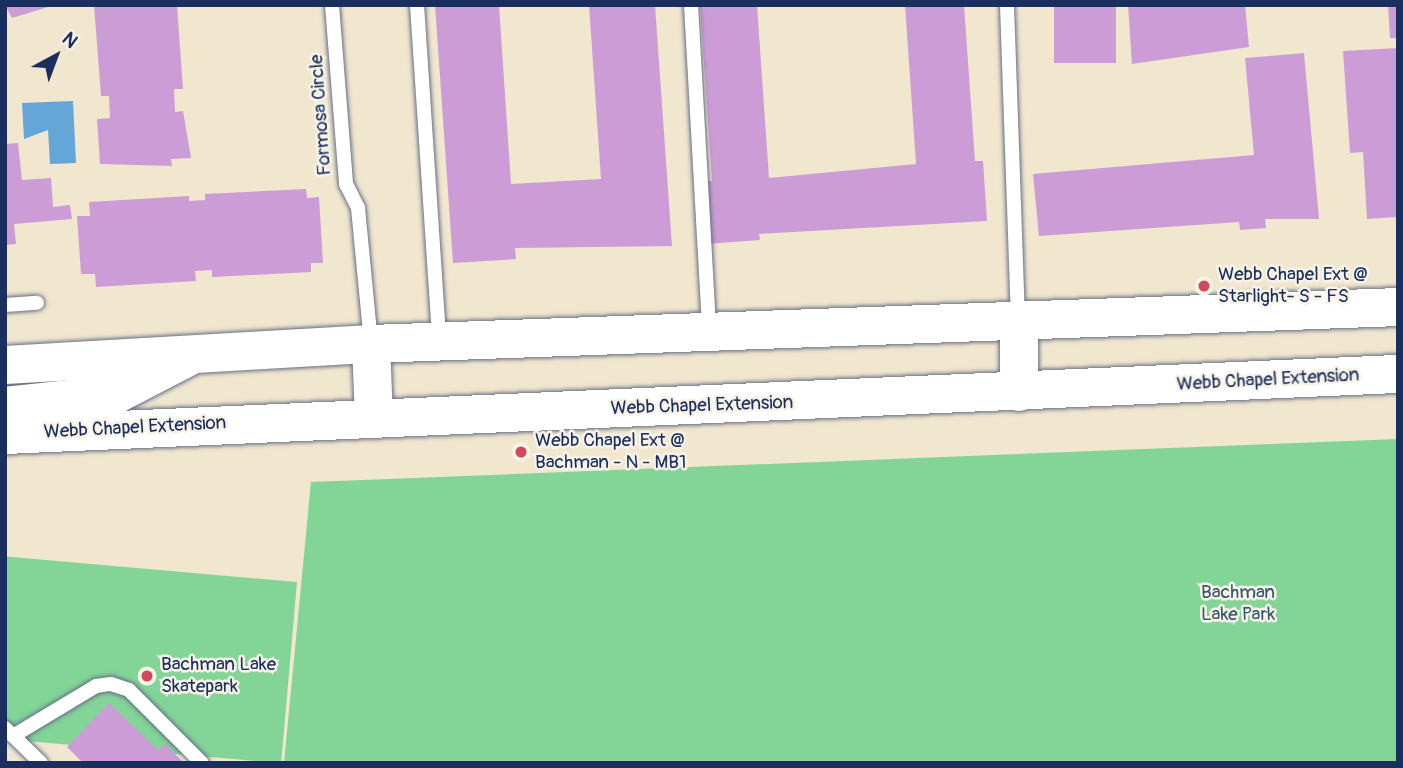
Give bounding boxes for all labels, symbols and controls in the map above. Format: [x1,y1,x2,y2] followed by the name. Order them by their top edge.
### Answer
[21,21,91,91] north arrow
[57,27,82,53] text: N
[305,54,337,176] street label: Formosa Circle
[1218,264,1368,308] place label: Webb Chapel Ext @ Starlight- S - FS
[1196,278,1212,294] marker: Webb Chapel Ext @ Starlight- S - FS
[1176,364,1360,396] street label: Webb Chapel Extension
[610,391,794,421] street label: Webb Chapel Extension
[43,412,227,444] street label: Webb Chapel Extension
[535,430,686,474] place label: Webb Chapel Ext @ Bachman - N - MB1
[513,444,529,460] marker: Webb Chapel Ext @ Bachman - N - MB1
[1201,582,1275,626] park label: Bachman Lake Park
[161,654,276,698] place label: Bachman Lake Skatepark
[139,668,155,684] marker: Bachman Lake Skatepark

